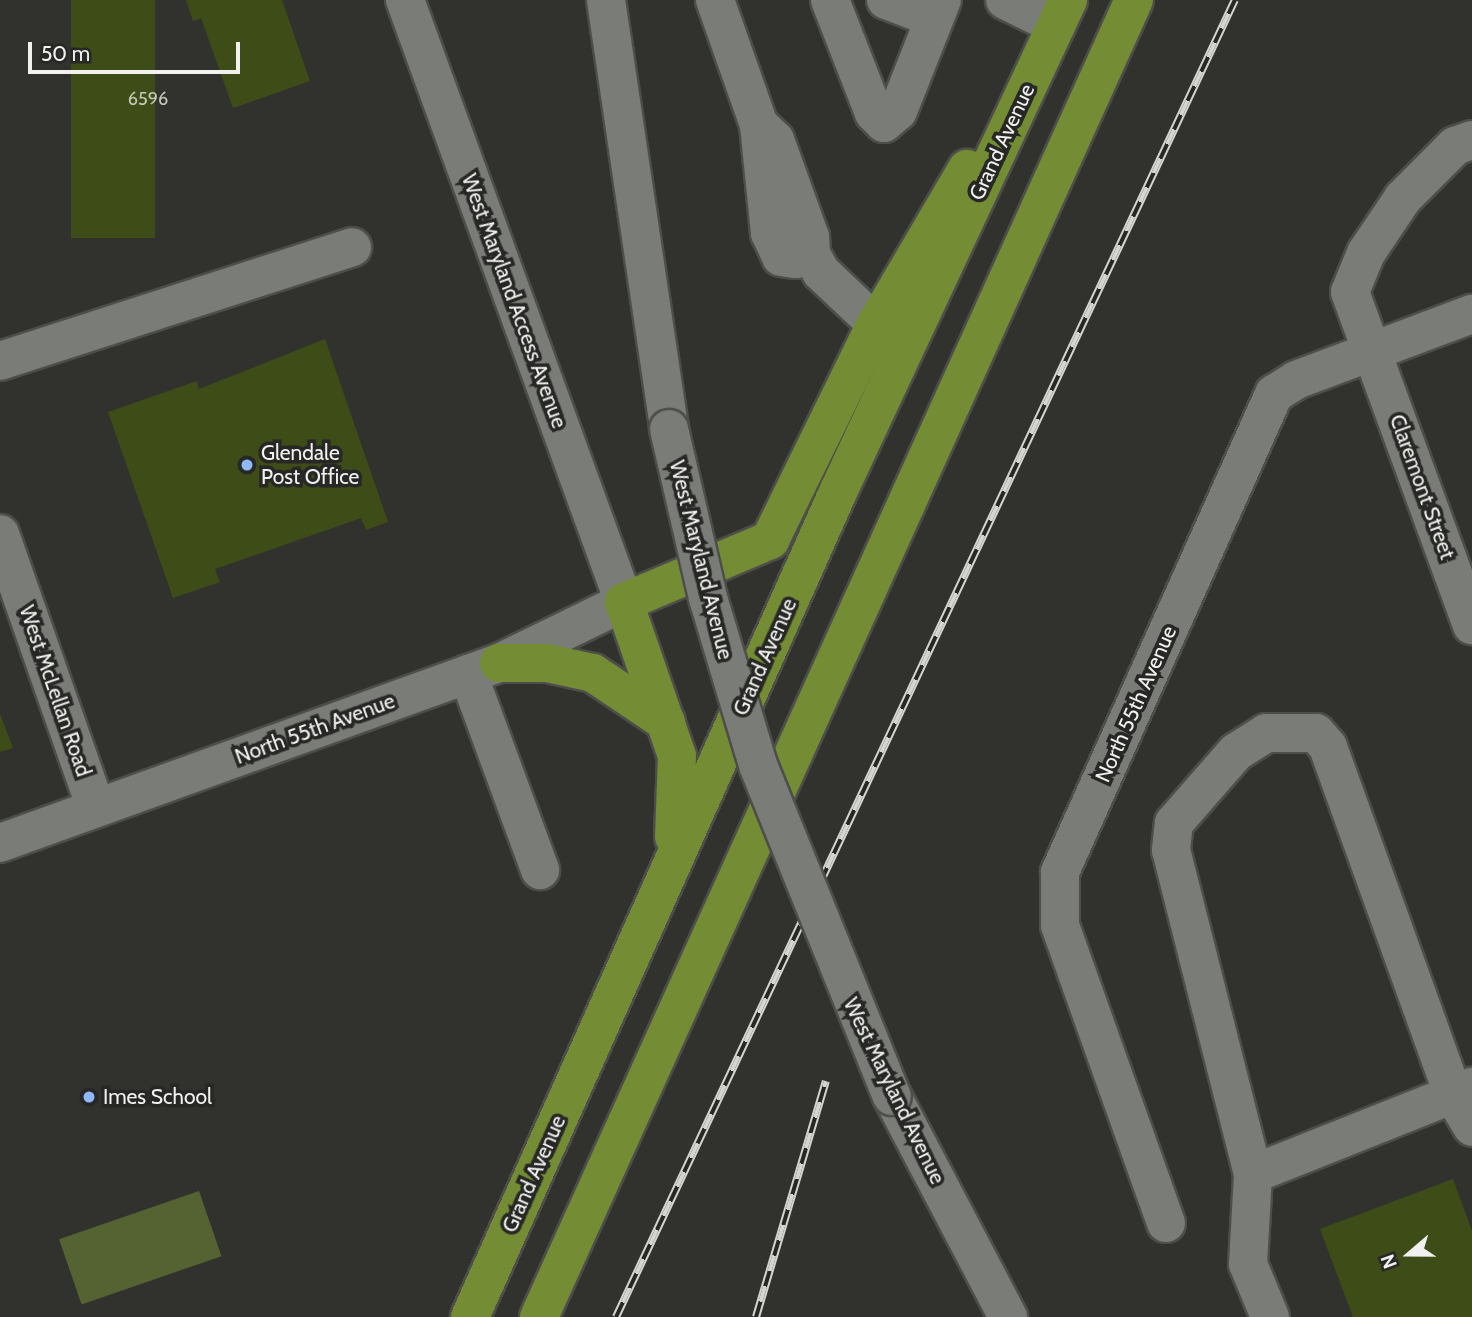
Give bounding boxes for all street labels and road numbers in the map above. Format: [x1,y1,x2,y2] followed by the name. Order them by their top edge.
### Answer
[964,80,1040,204] street label: Grand Avenue
[456,170,572,432] street label: West Maryland Access Avenue
[1384,411,1460,563] street label: Claremont Street
[664,458,738,662] street label: West Maryland Avenue
[728,595,802,719] street label: Grand Avenue
[14,602,96,780] street label: West McLellan Road
[1090,622,1182,786] street label: North 55th Avenue
[232,688,398,770] street label: North 55th Avenue
[838,994,950,1188] street label: West Maryland Avenue
[497,1112,571,1236] street label: Grand Avenue

